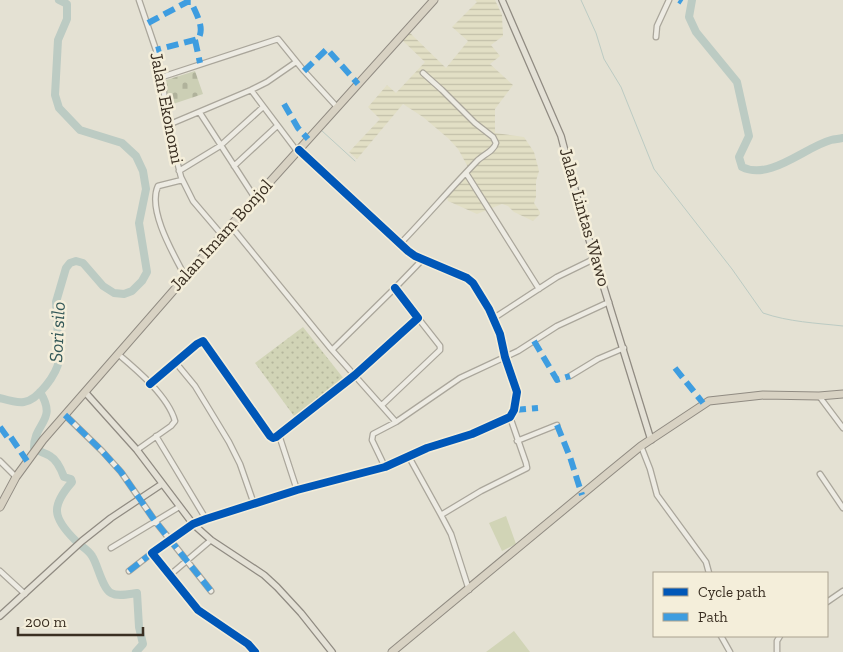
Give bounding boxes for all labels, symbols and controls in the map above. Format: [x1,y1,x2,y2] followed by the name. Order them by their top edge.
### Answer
[145,50,189,166] street label: Jalan Ekonomi
[555,145,615,289] street label: Jalan Lintas Wawo
[165,174,277,295] street label: Jalan Imam Bonjol
[44,301,70,363] water label: Sori silo
[653,572,828,637] legend
[698,583,767,601] text: Cycle path
[18,604,142,636] scale bar
[698,608,728,626] text: Path
[25,613,66,631] text: 200 m

